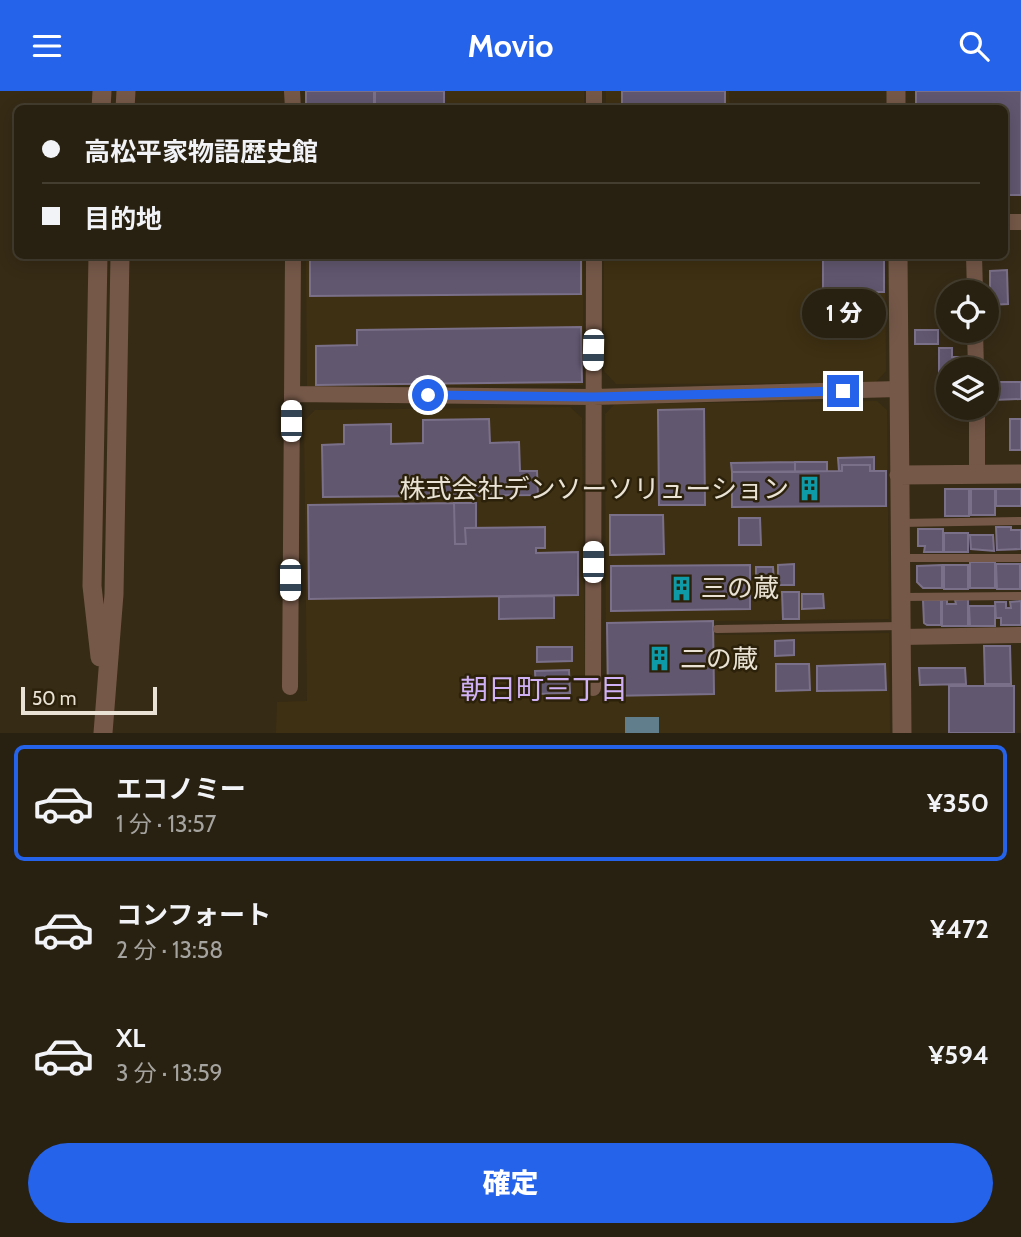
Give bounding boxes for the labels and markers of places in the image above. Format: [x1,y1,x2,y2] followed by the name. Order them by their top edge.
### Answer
[400,473,789,505] place label: 株式会社デンソーソリューション
[795,475,823,503] building icon: 株式会社デンソーソリューション
[701,572,779,604] place label: 三の蔵
[667,574,695,602] building icon: 三の蔵
[680,643,758,675] place label: 二の蔵
[646,645,674,673] building icon: 二の蔵

